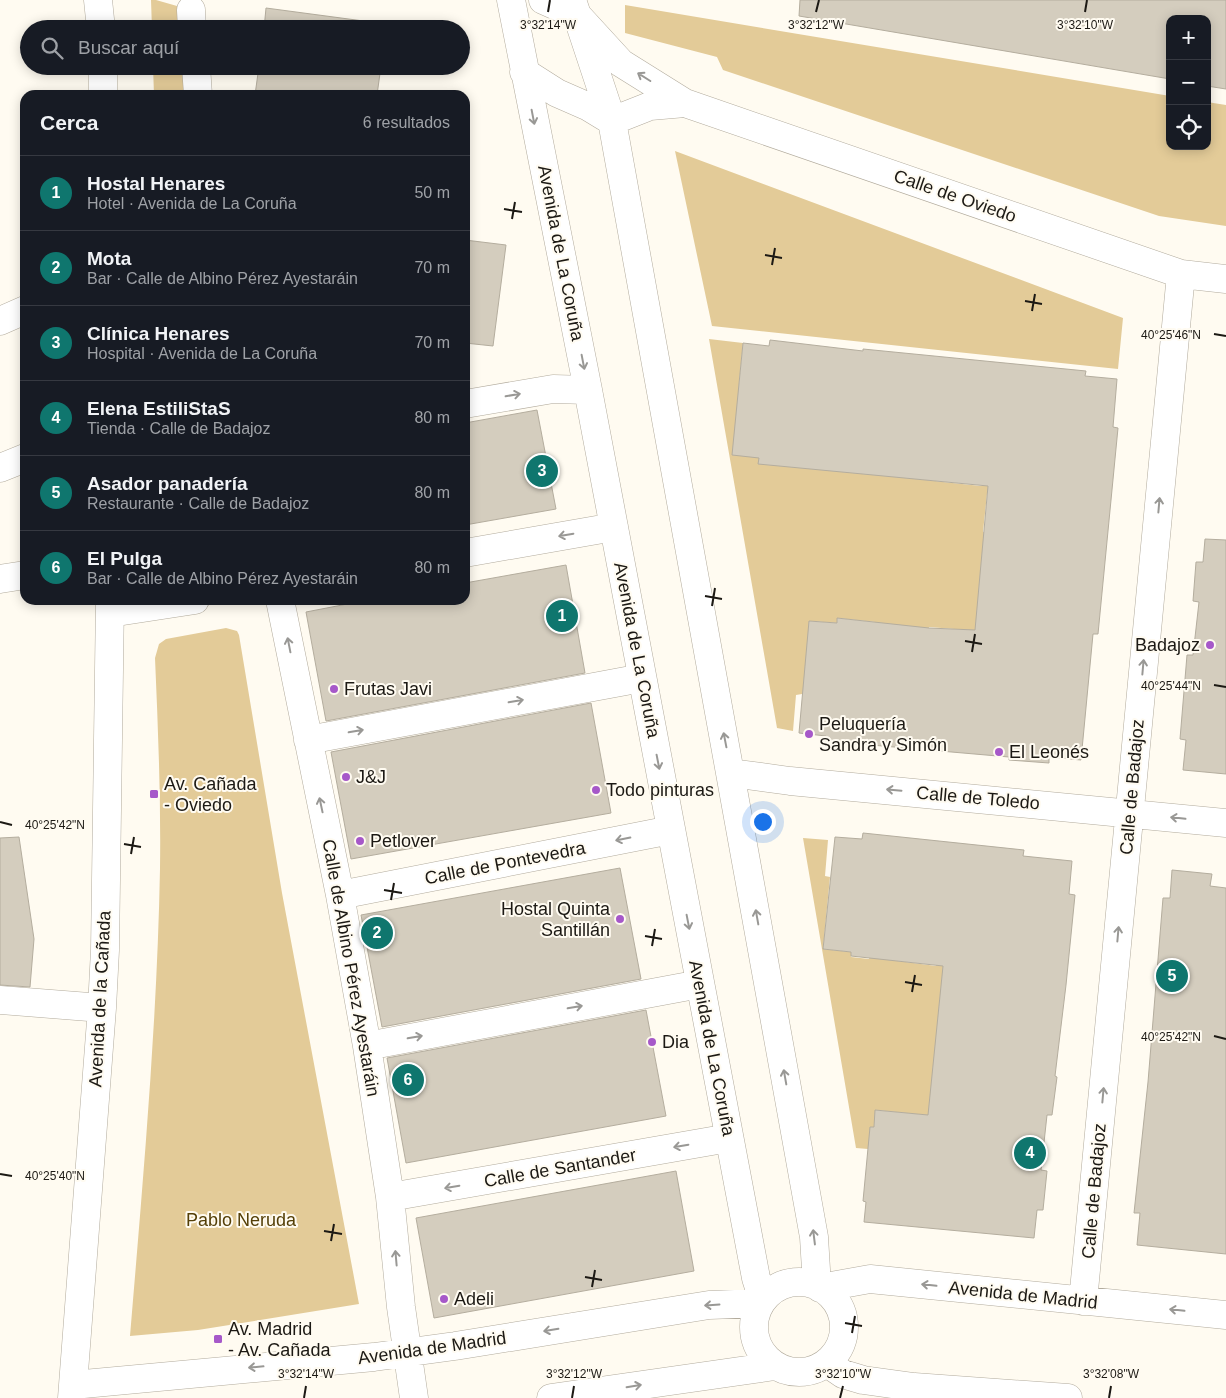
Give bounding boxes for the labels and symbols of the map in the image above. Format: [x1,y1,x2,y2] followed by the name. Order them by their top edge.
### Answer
[520,18,577,32] text: 3°32'14"W
[788,18,845,32] text: 3°32'12"W
[1057,18,1114,32] text: 3°32'10"W
[637,72,651,82] one-way arrow
[529,108,538,124] one-way arrow
[534,163,588,344] street label: Avenida de La Coruña
[891,166,1019,226] street label: Calle de Oviedo
[1141,328,1201,342] text: 40°25'46"N
[578,353,588,369] one-way arrow
[505,390,521,400] one-way arrow
[526,452,558,490] pin: 3
[1154,498,1164,514] one-way arrow
[559,531,575,541] one-way arrow
[610,560,664,741] street label: Avenida de La Coruña
[546,597,578,635] pin: 1
[1135,635,1200,655] place label: Badajoz
[284,638,293,654] one-way arrow
[1204,639,1216,651] marker: Badajoz
[1138,660,1148,676] one-way arrow
[344,679,432,699] place label: Frutas Javi
[1141,679,1201,693] text: 40°25'44"N
[328,683,340,695] marker: Frutas Javi
[507,696,523,706] one-way arrow
[819,714,947,755] place label: Peluquería Sandra y Simón
[1116,718,1148,856] street label: Calle de Badajoz
[347,725,363,735] one-way arrow
[803,728,815,740] marker: Peluquería Sandra y Simón
[719,733,729,749] one-way arrow
[1009,742,1089,762] place label: El Leonés
[993,746,1005,758] marker: El Leonés
[654,754,664,770] one-way arrow
[356,767,386,787] place label: J&J
[340,771,352,783] marker: J&J
[164,774,257,815] place label: Av. Cañada - Oviedo
[606,780,714,800] place label: Todo pinturas
[915,783,1041,813] street label: Calle de Toledo
[590,784,602,796] marker: Todo pinturas
[886,786,902,795] one-way arrow
[148,788,160,800] marker: Av. Cañada - Oviedo
[316,797,325,813] one-way arrow
[750,809,776,835] your location
[1170,813,1186,823] one-way arrow
[25,818,85,832] text: 40°25'42"N
[370,831,436,851] place label: Petlover
[354,835,366,847] marker: Petlover
[616,835,632,845] one-way arrow
[423,837,588,888] street label: Calle de Pontevedra
[319,838,383,1098] street label: Calle de Albino Pérez Ayestaráin
[501,899,611,940] place label: Hostal Quinta Santillán
[85,909,115,1088] street label: Avenida de la Cañada
[751,910,761,926] one-way arrow
[614,913,626,925] marker: Hostal Quinta Santillán
[684,913,694,929] one-way arrow
[361,914,393,952] pin: 2
[1113,926,1123,942] one-way arrow
[1156,957,1188,995] pin: 5
[685,958,739,1139] street label: Avenida de La Coruña
[566,1002,582,1012] one-way arrow
[1141,1030,1201,1044] text: 40°25'42"N
[406,1032,422,1041] one-way arrow
[662,1032,690,1052] place label: Dia
[646,1036,658,1048] marker: Dia
[392,1061,424,1099] pin: 6
[780,1070,790,1086] one-way arrow
[1098,1088,1108,1104] one-way arrow
[1078,1122,1110,1260] street label: Calle de Badajoz
[1014,1134,1046,1172] pin: 4
[674,1142,690,1152] one-way arrow
[482,1145,638,1191] street label: Calle de Santander
[25,1169,85,1183] text: 40°25'40"N
[445,1182,461,1192] one-way arrow
[186,1210,297,1230] park label: Pablo Neruda
[809,1230,819,1246] one-way arrow
[391,1250,401,1266] one-way arrow
[947,1277,1099,1313] street label: Avenida de Madrid
[921,1280,937,1290] one-way arrow
[454,1289,494,1309] place label: Adeli
[438,1293,450,1305] marker: Adeli
[704,1300,720,1310] one-way arrow
[1170,1305,1186,1315] one-way arrow
[228,1319,331,1360] place label: Av. Madrid - Av. Cañada
[544,1326,560,1336] one-way arrow
[356,1328,508,1368] street label: Avenida de Madrid
[212,1333,224,1345] marker: Av. Madrid - Av. Cañada
[248,1362,264,1372] one-way arrow
[278,1367,335,1381] text: 3°32'14"W
[546,1367,603,1381] text: 3°32'12"W
[815,1367,872,1381] text: 3°32'10"W
[1083,1367,1140,1381] text: 3°32'08"W
[625,1380,641,1390] one-way arrow

